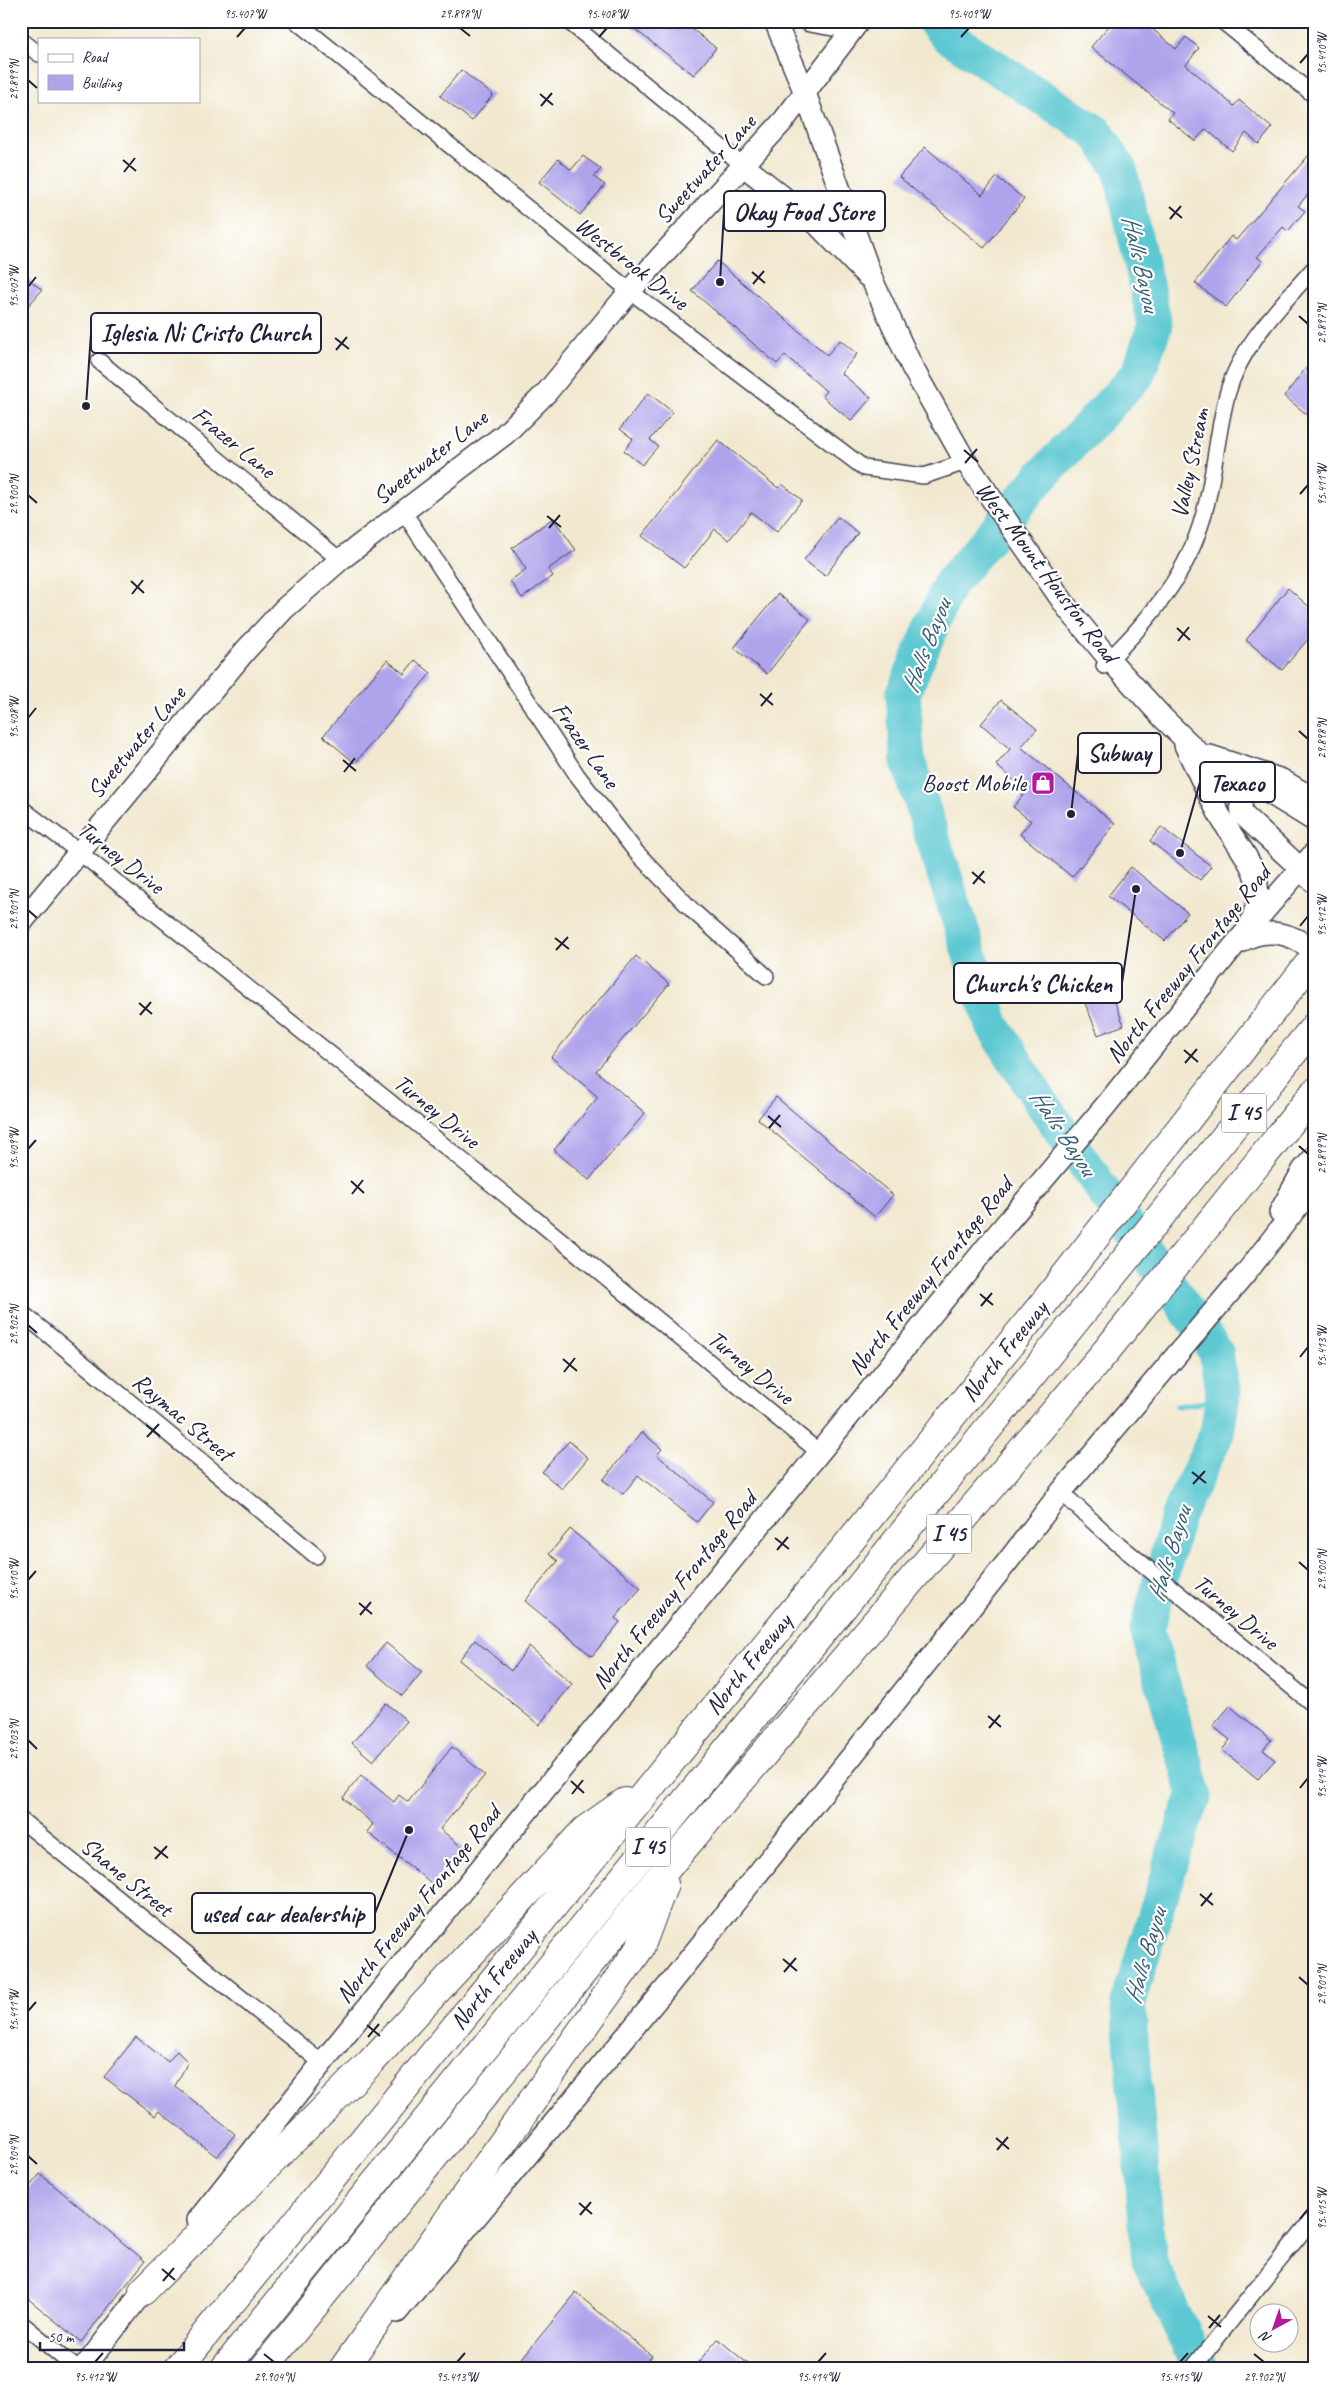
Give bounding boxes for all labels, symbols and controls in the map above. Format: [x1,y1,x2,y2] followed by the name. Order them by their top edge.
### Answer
[224,6,268,22] text: 95.407°W
[440,6,482,22] text: 29.898°N
[586,6,630,22] text: 95.408°W
[948,6,992,22] text: 95.409°W
[1314,31,1330,75] text: 95.410°W
[38,38,200,102] legend
[82,48,109,67] text: Road
[6,58,22,100] text: 29.899°N
[82,74,122,93] text: Building
[648,106,764,230] street label: Sweetwater Lane
[724,191,885,231] callout: Okay Food Store
[734,196,876,228] text: Okay Food Store
[570,210,696,318] street label: Westbrook Drive
[1114,212,1168,318] water label: Halls Bayou
[6,264,22,308] text: 95.407°W
[1314,302,1330,344] text: 29.897°N
[91,313,321,353] callout: Iglesia Ni Cristo Church
[101,317,312,349] text: Iglesia Ni Cristo Church
[186,399,283,486] street label: Frazer Lane
[366,401,495,511] street label: Sweetwater Lane
[1164,405,1216,521] street label: Valley Stream
[1314,462,1330,506] text: 95.411°W
[6,473,22,515] text: 29.900°N
[969,476,1127,671] street label: West Mount Houston Road
[894,591,960,697] water label: Halls Bayou
[80,678,193,804] street label: Sweetwater Lane
[6,695,22,739] text: 95.408°W
[546,696,628,796] street label: Frazer Lane
[1314,717,1330,759] text: 29.898°N
[1078,733,1161,773] callout: Subway
[1087,737,1153,769] text: Subway
[1200,762,1275,802] callout: Texaco
[1210,767,1266,799] text: Texaco
[922,768,1028,798] place label: Boost Mobile
[1030,770,1056,796] shop icon: Boost Mobile
[72,814,172,902] street label: Turney Drive
[1099,856,1279,1069] street label: North Freeway Frontage Road
[6,888,22,930] text: 29.901°N
[1314,893,1330,937] text: 95.412°W
[954,963,1122,1003] callout: Church's Chicken
[964,968,1113,1000] text: Church's Chicken
[388,1067,488,1156] street label: Turney Drive
[1022,1083,1106,1184] water label: Halls Bayou
[1222,1094,1266,1132] road number: I 45
[6,1126,22,1170] text: 95.409°W
[1314,1132,1330,1174] text: 29.899°N
[841,1171,1019,1381] street label: North Freeway Frontage Road
[955,1295,1053,1407] street label: North Freeway
[6,1303,22,1345] text: 29.902°N
[702,1323,802,1412] street label: Turney Drive
[1314,1324,1330,1368] text: 95.413°W
[127,1366,242,1470] street label: Raymac Street
[585,1485,763,1695] street label: North Freeway Frontage Road
[1139,1499,1200,1605] water label: Halls Bayou
[926,1515,972,1554] road number: I 45
[1314,1548,1330,1590] text: 29.900°N
[6,1557,22,1601] text: 95.410°W
[1187,1568,1286,1658] street label: Turney Drive
[699,1608,797,1720] street label: North Freeway
[6,1718,22,1760] text: 29.903°N
[1314,1755,1330,1799] text: 95.414°W
[329,1799,507,2009] street label: North Freeway Frontage Road
[626,1828,670,1866] road number: I 45
[75,1831,181,1925] street label: Shane Street
[192,1893,375,1933] callout: used car dealership
[202,1898,366,1930] text: used car dealership
[1116,1901,1175,2007] water label: Halls Bayou
[444,1923,542,2035] street label: North Freeway
[1314,1963,1330,2005] text: 29.901°N
[6,1988,22,2032] text: 95.411°W
[6,2134,22,2176] text: 29.904°N
[1314,2186,1330,2230] text: 95.415°W
[1248,2302,1298,2352] north arrow
[40,2320,184,2352] scale bar
[1255,2327,1275,2347] text: N
[48,2328,75,2347] text: 50 m
[74,2369,118,2385] text: 95.412°W
[254,2369,296,2385] text: 29.904°N
[436,2369,480,2385] text: 95.413°W
[797,2369,841,2385] text: 95.414°W
[1159,2369,1203,2385] text: 95.415°W
[1244,2369,1286,2385] text: 29.902°N

